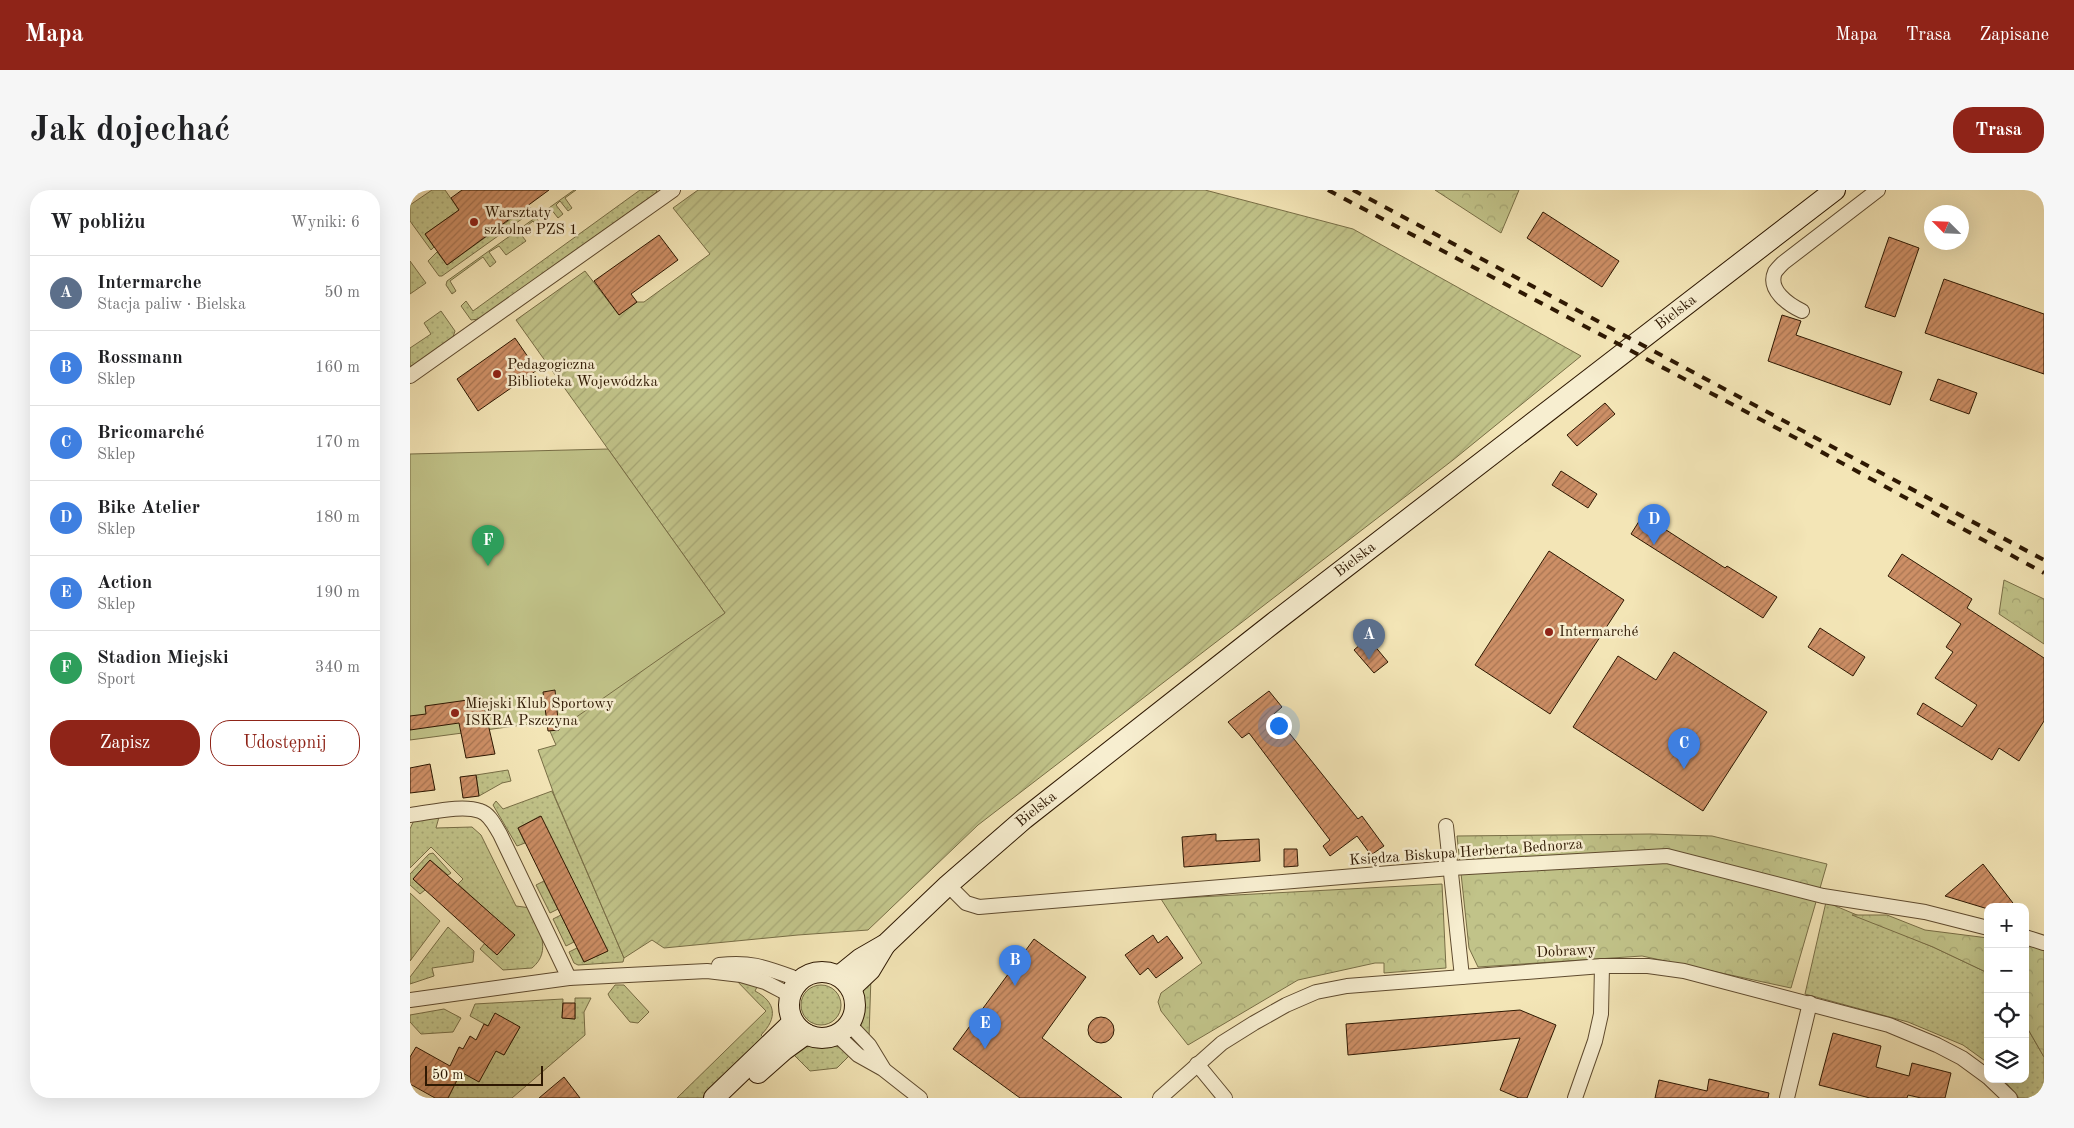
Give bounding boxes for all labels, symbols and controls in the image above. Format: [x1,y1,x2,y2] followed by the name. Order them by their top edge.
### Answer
[25,23,84,47] text: Mapa
[1835,26,1878,44] text: Mapa
[1906,26,1951,44] text: Trasa
[1979,26,2049,44] text: Zapisane
[1953,107,2044,153] button: Trasa
[30,113,230,148] text: Jak dojechać
[1924,205,1969,250] north arrow
[484,206,578,238] place label: Warsztaty szkolne PZS 1
[50,212,145,233] text: W pobliżu
[291,215,360,231] text: Wyniki: 6
[468,216,480,228] marker: Warsztaty szkolne PZS 1
[97,274,202,293] text: Intermarche
[60,285,72,301] text: A
[324,285,360,301] text: 50 m
[1653,292,1700,333] street label: Bielska
[97,297,246,313] text: Stacja paliw · Bielska
[97,349,183,368] text: Rossmann
[507,358,658,390] place label: Pedagogiczna Biblioteka Wojewódzka
[60,360,72,376] text: B
[315,360,360,376] text: 160 m
[491,368,503,380] marker: Pedagogiczna Biblioteka Wojewódzka
[97,372,135,388] text: Sklep
[97,424,204,443] text: Bricomarché
[61,435,71,451] text: C
[315,435,360,451] text: 170 m
[97,447,135,463] text: Sklep
[97,499,200,518] text: Bike Atelier
[1638,504,1670,545] pin: D
[60,510,72,526] text: D
[315,510,360,526] text: 180 m
[97,522,135,538] text: Sklep
[472,525,504,566] pin: F
[1332,539,1379,580] street label: Bielska
[97,574,152,593] text: Action
[60,585,72,601] text: E
[315,585,360,601] text: 190 m
[97,597,135,613] text: Sklep
[1353,619,1385,660] pin: A
[1559,625,1638,640] place label: Intermarché
[1543,626,1555,638] marker: Intermarché
[97,649,229,668] text: Stadion Miejski
[61,660,71,676] text: F
[315,660,360,676] text: 340 m
[97,672,135,688] text: Sport
[465,697,614,729] place label: Miejski Klub Sportowy ISKRA Pszczyna
[449,707,461,719] marker: Miejski Klub Sportowy ISKRA Pszczyna
[1266,713,1292,739] your location
[50,720,200,766] button: Zapisz
[210,720,360,766] button: Udostępnij
[1668,728,1700,769] pin: C
[1013,788,1060,830] street label: Bielska
[1349,837,1584,869] street label: Księdza Biskupa Herberta Bednorza
[1984,903,2029,1083] map controls
[1984,903,2029,948] button: +
[1536,943,1596,961] street label: Dobrawy
[999,945,1031,986] pin: B
[1984,948,2029,993] button: −
[1984,993,2029,1038] button: locate
[969,1008,1001,1049] pin: E
[1984,1038,2029,1083] button: layers
[425,1063,542,1086] scale bar
[432,1068,463,1082] text: 50 m

